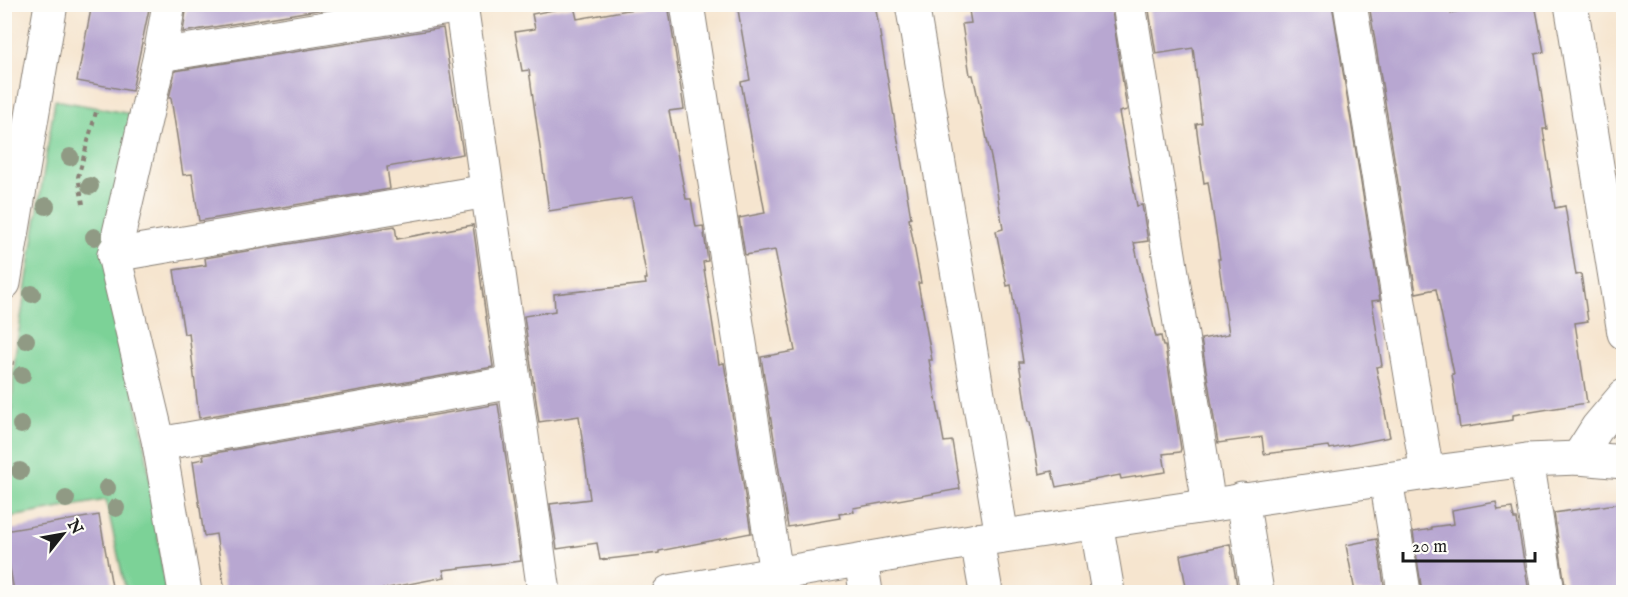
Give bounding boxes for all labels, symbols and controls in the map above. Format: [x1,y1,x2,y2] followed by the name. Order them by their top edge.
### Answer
[33,504,93,564] north arrow
[61,515,86,539] text: N
[1403,525,1535,563] scale bar
[1412,536,1447,559] text: 20 m

